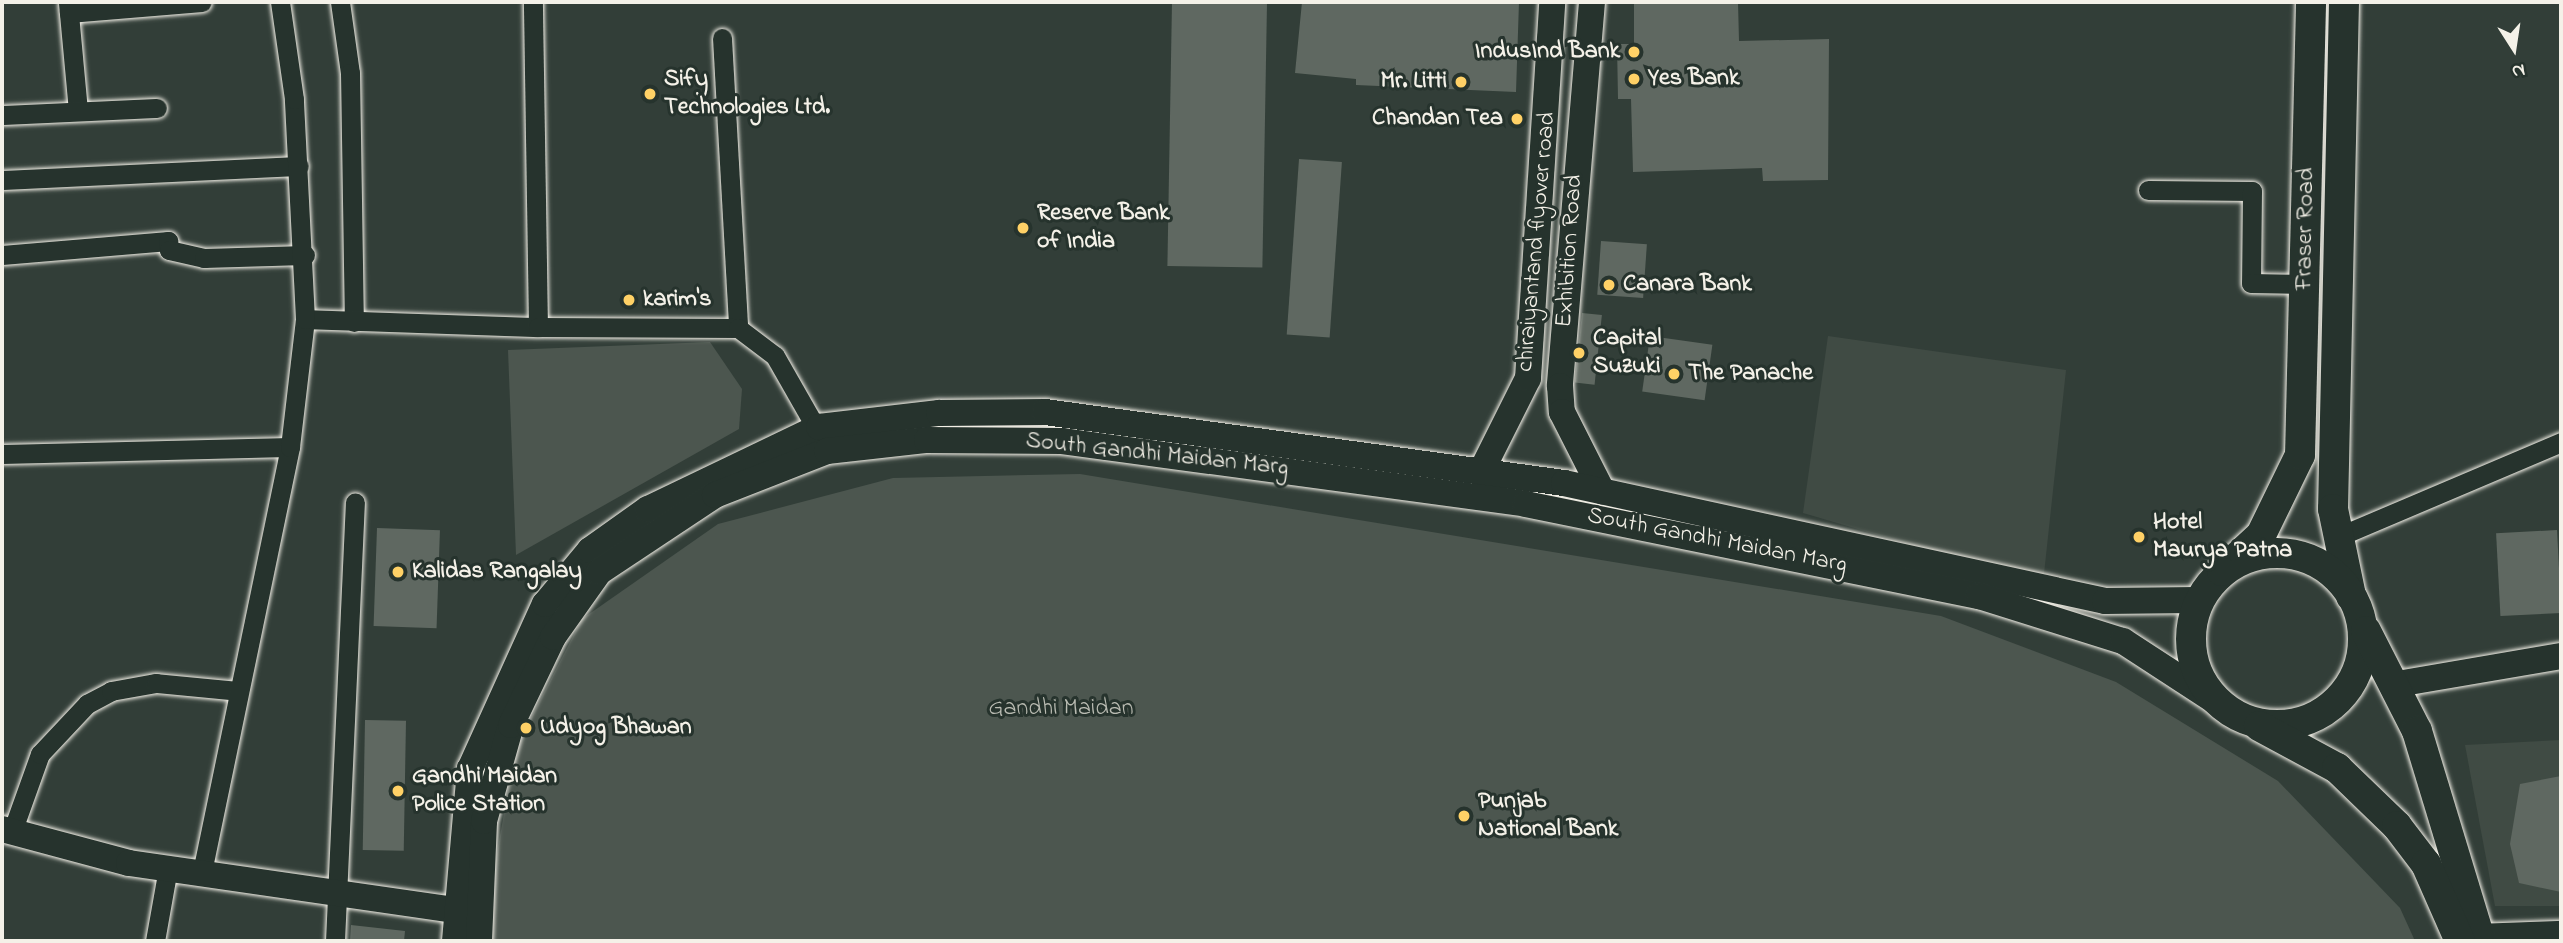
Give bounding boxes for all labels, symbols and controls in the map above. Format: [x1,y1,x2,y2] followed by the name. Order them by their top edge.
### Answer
[2479,14,2549,84] north arrow
[1475,38,1620,66] place label: IndusInd Bank
[1626,44,1642,60] marker: IndusInd Bank
[2509,55,2528,85] text: N
[1648,65,1739,93] place label: Yes Bank
[664,66,830,122] place label: Sify Technologies Ltd.
[1380,68,1447,96] place label: Mr. Litti
[1626,71,1642,87] marker: Yes Bank
[1453,74,1469,90] marker: Mr. Litti
[642,86,658,102] marker: Sify Technologies Ltd.
[1372,105,1503,133] place label: Chandan Tea
[1509,111,1525,127] marker: Chandan Tea
[1511,111,1563,373] street label: chiraiyantand flyover road
[2291,167,2321,291] street label: Fraser Road
[1550,174,1590,328] street label: Exhibition Road
[1037,200,1170,256] place label: Reserve Bank of India
[1015,220,1031,236] marker: Reserve Bank of India
[1623,271,1752,299] place label: Canara Bank
[1601,277,1617,293] marker: Canara Bank
[643,286,712,314] place label: karim's
[621,292,637,308] marker: karim's
[1593,325,1662,381] place label: Capital Suzuki
[1571,345,1587,361] marker: Capital Suzuki
[1688,360,1813,388] place label: The Panache
[1666,366,1682,382] marker: The Panache
[1024,427,1290,483] street label: South Gandhi Maidan Marg
[1585,502,1849,580] street label: South Gandhi Maidan Marg
[2153,509,2292,565] place label: Hotel Maurya Patna
[2131,529,2147,545] marker: Hotel Maurya Patna
[412,558,582,586] place label: Kalidas Rangalay
[390,564,406,580] marker: Kalidas Rangalay
[988,695,1134,723] park label: Gandhi Maidan
[540,714,692,742] place label: Udyog Bhawan
[518,720,534,736] marker: Udyog Bhawan
[412,763,557,819] place label: Gandhi Maidan Police Station
[390,783,406,799] marker: Gandhi Maidan Police Station
[1478,788,1618,844] place label: Punjab National Bank
[1456,808,1472,824] marker: Punjab National Bank

